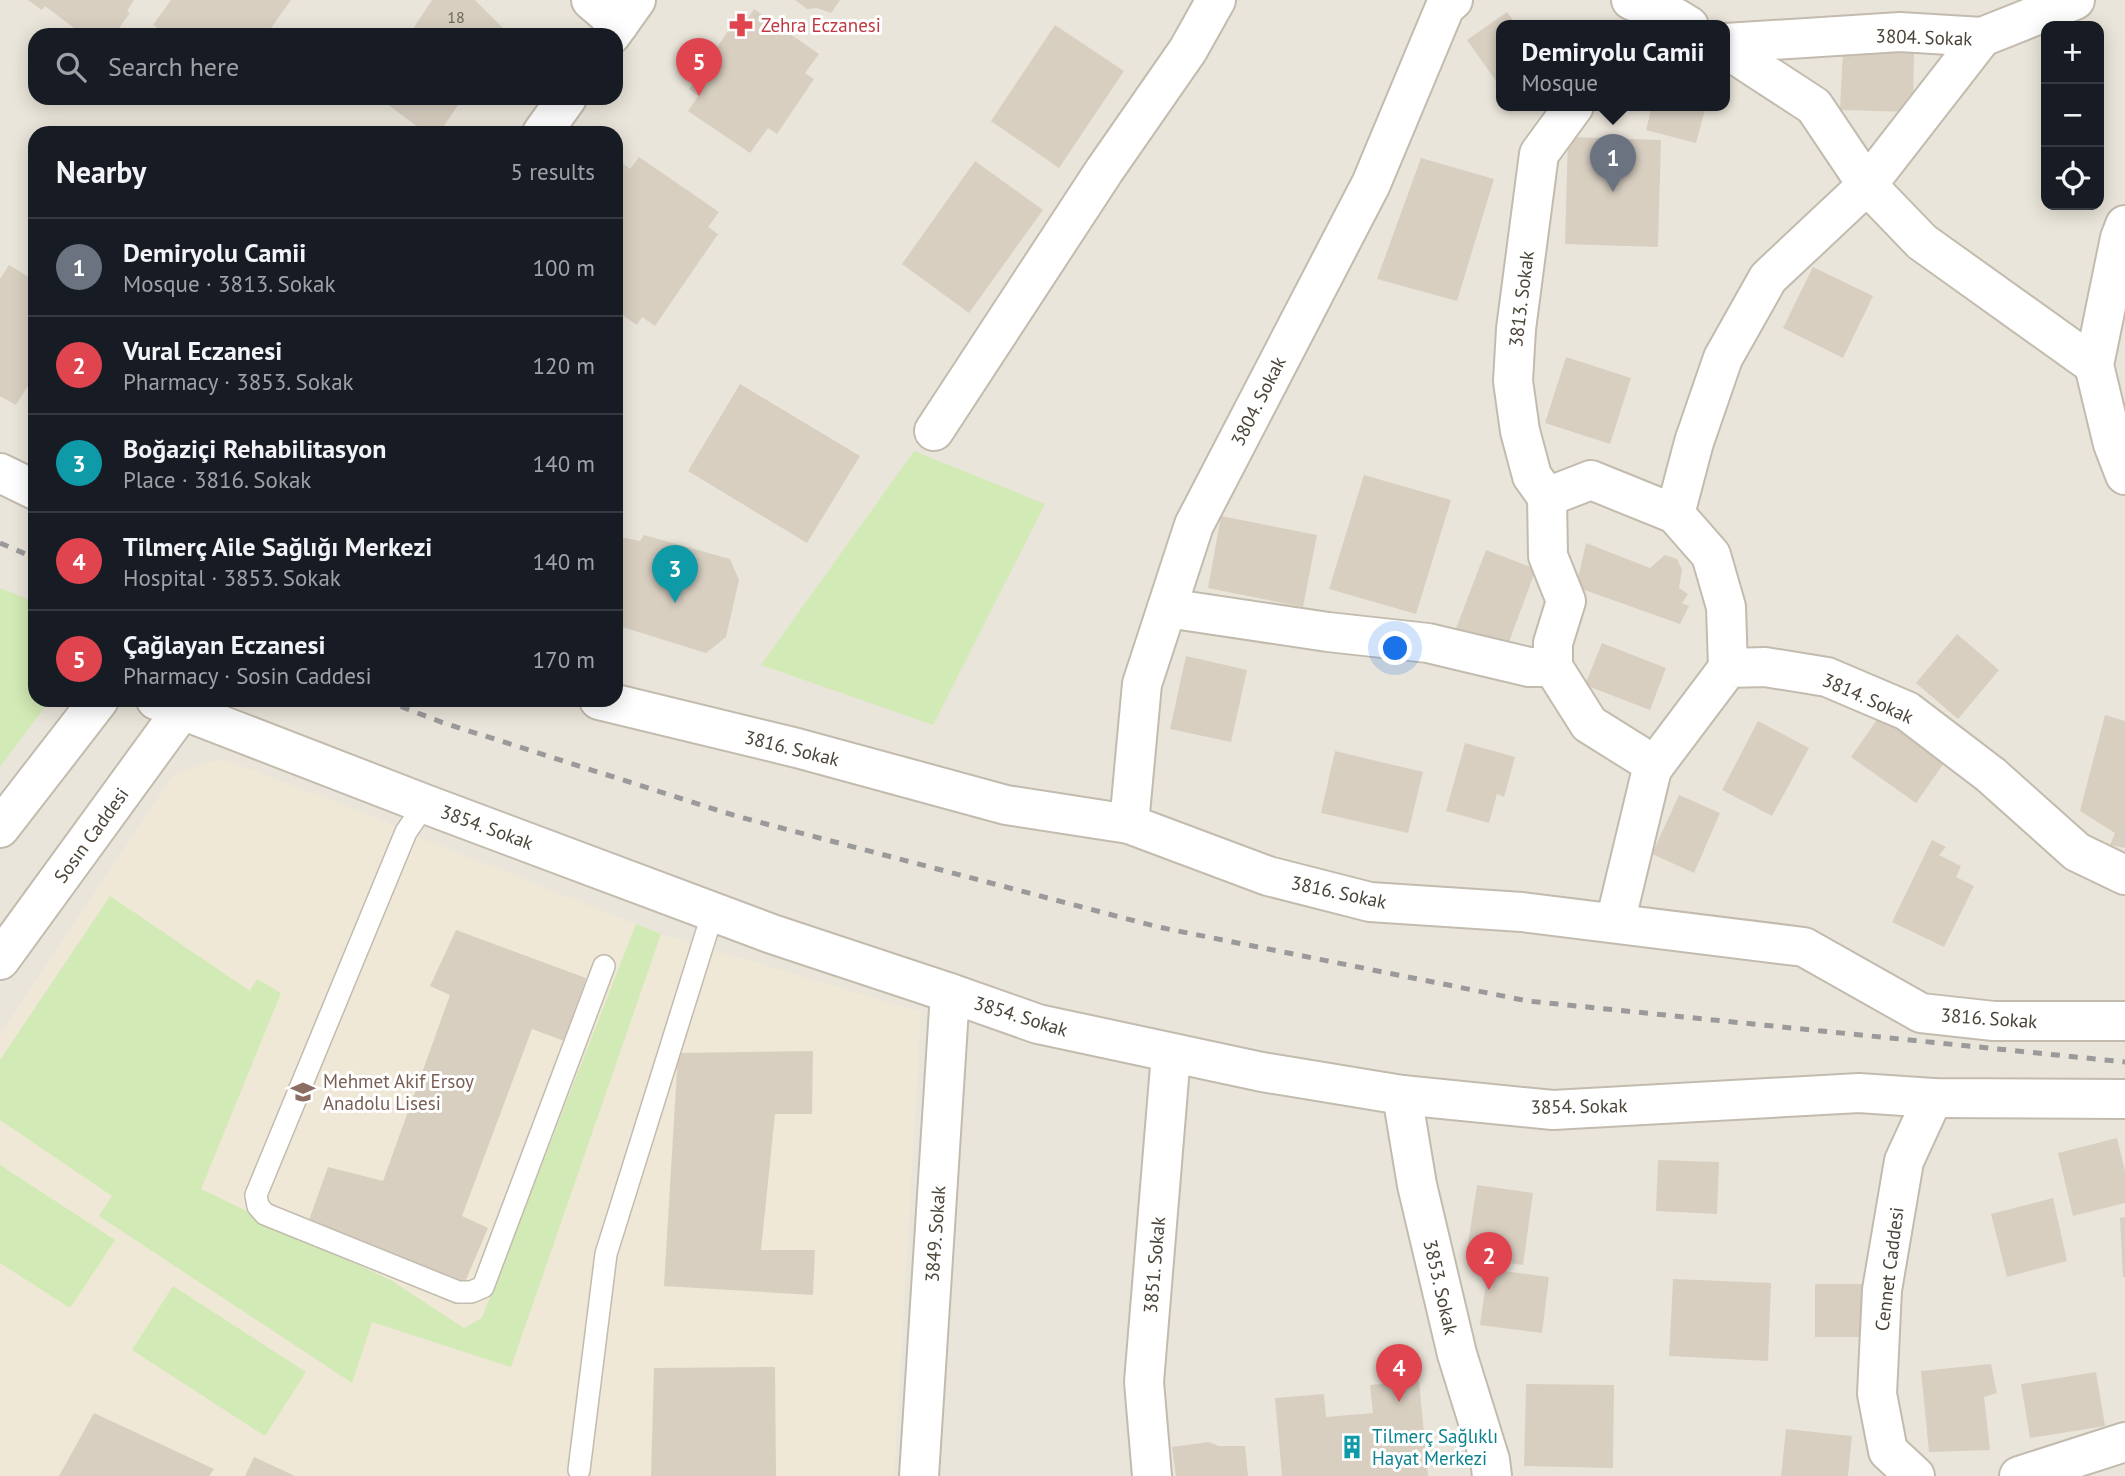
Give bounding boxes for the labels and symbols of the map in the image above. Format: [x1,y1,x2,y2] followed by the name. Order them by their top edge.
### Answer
[447,7,465,27] house number: 18
[727,11,755,39] pharmacy icon: Zehra Eczanesi
[761,13,881,37] place label: Zehra Eczanesi
[1875,23,1973,51] street label: 3804. Sokak
[676,38,722,96] pin: 5
[1590,134,1636,192] pin: 1
[1503,249,1539,349] street label: 3813. Sokak
[1225,352,1291,450] street label: 3804. Sokak
[652,545,698,603] pin: 3
[1378,631,1412,665] your location
[1819,667,1917,729] street label: 3814. Sokak
[742,725,842,771] street label: 3816. Sokak
[48,783,134,887] street label: Sosın Caddesi
[437,799,537,855] street label: 3854. Sokak
[1289,870,1389,914] street label: 3816. Sokak
[971,990,1071,1042] street label: 3854. Sokak
[1940,1003,2038,1033] street label: 3816. Sokak
[323,1069,474,1115] place label: Mehmet Akif Ersoy Anadolu Lisesi
[289,1078,317,1106] school or university icon: Mehmet Akif Ersoy Anadolu Lisesi
[1530,1093,1628,1119] street label: 3854. Sokak
[920,1185,950,1283] street label: 3849. Sokak
[1869,1206,1909,1332] street label: Cennet Caddesi
[1138,1216,1170,1314] street label: 3851. Sokak
[1466,1232,1512,1290] pin: 2
[1418,1237,1464,1337] street label: 3853. Sokak
[1376,1344,1422,1402] pin: 4
[1372,1424,1498,1470] place label: Tilmerç Sağlıklı Hayat Merkezi
[1338,1433,1366,1461] building icon: Tilmerç Sağlıklı Hayat Merkezi

